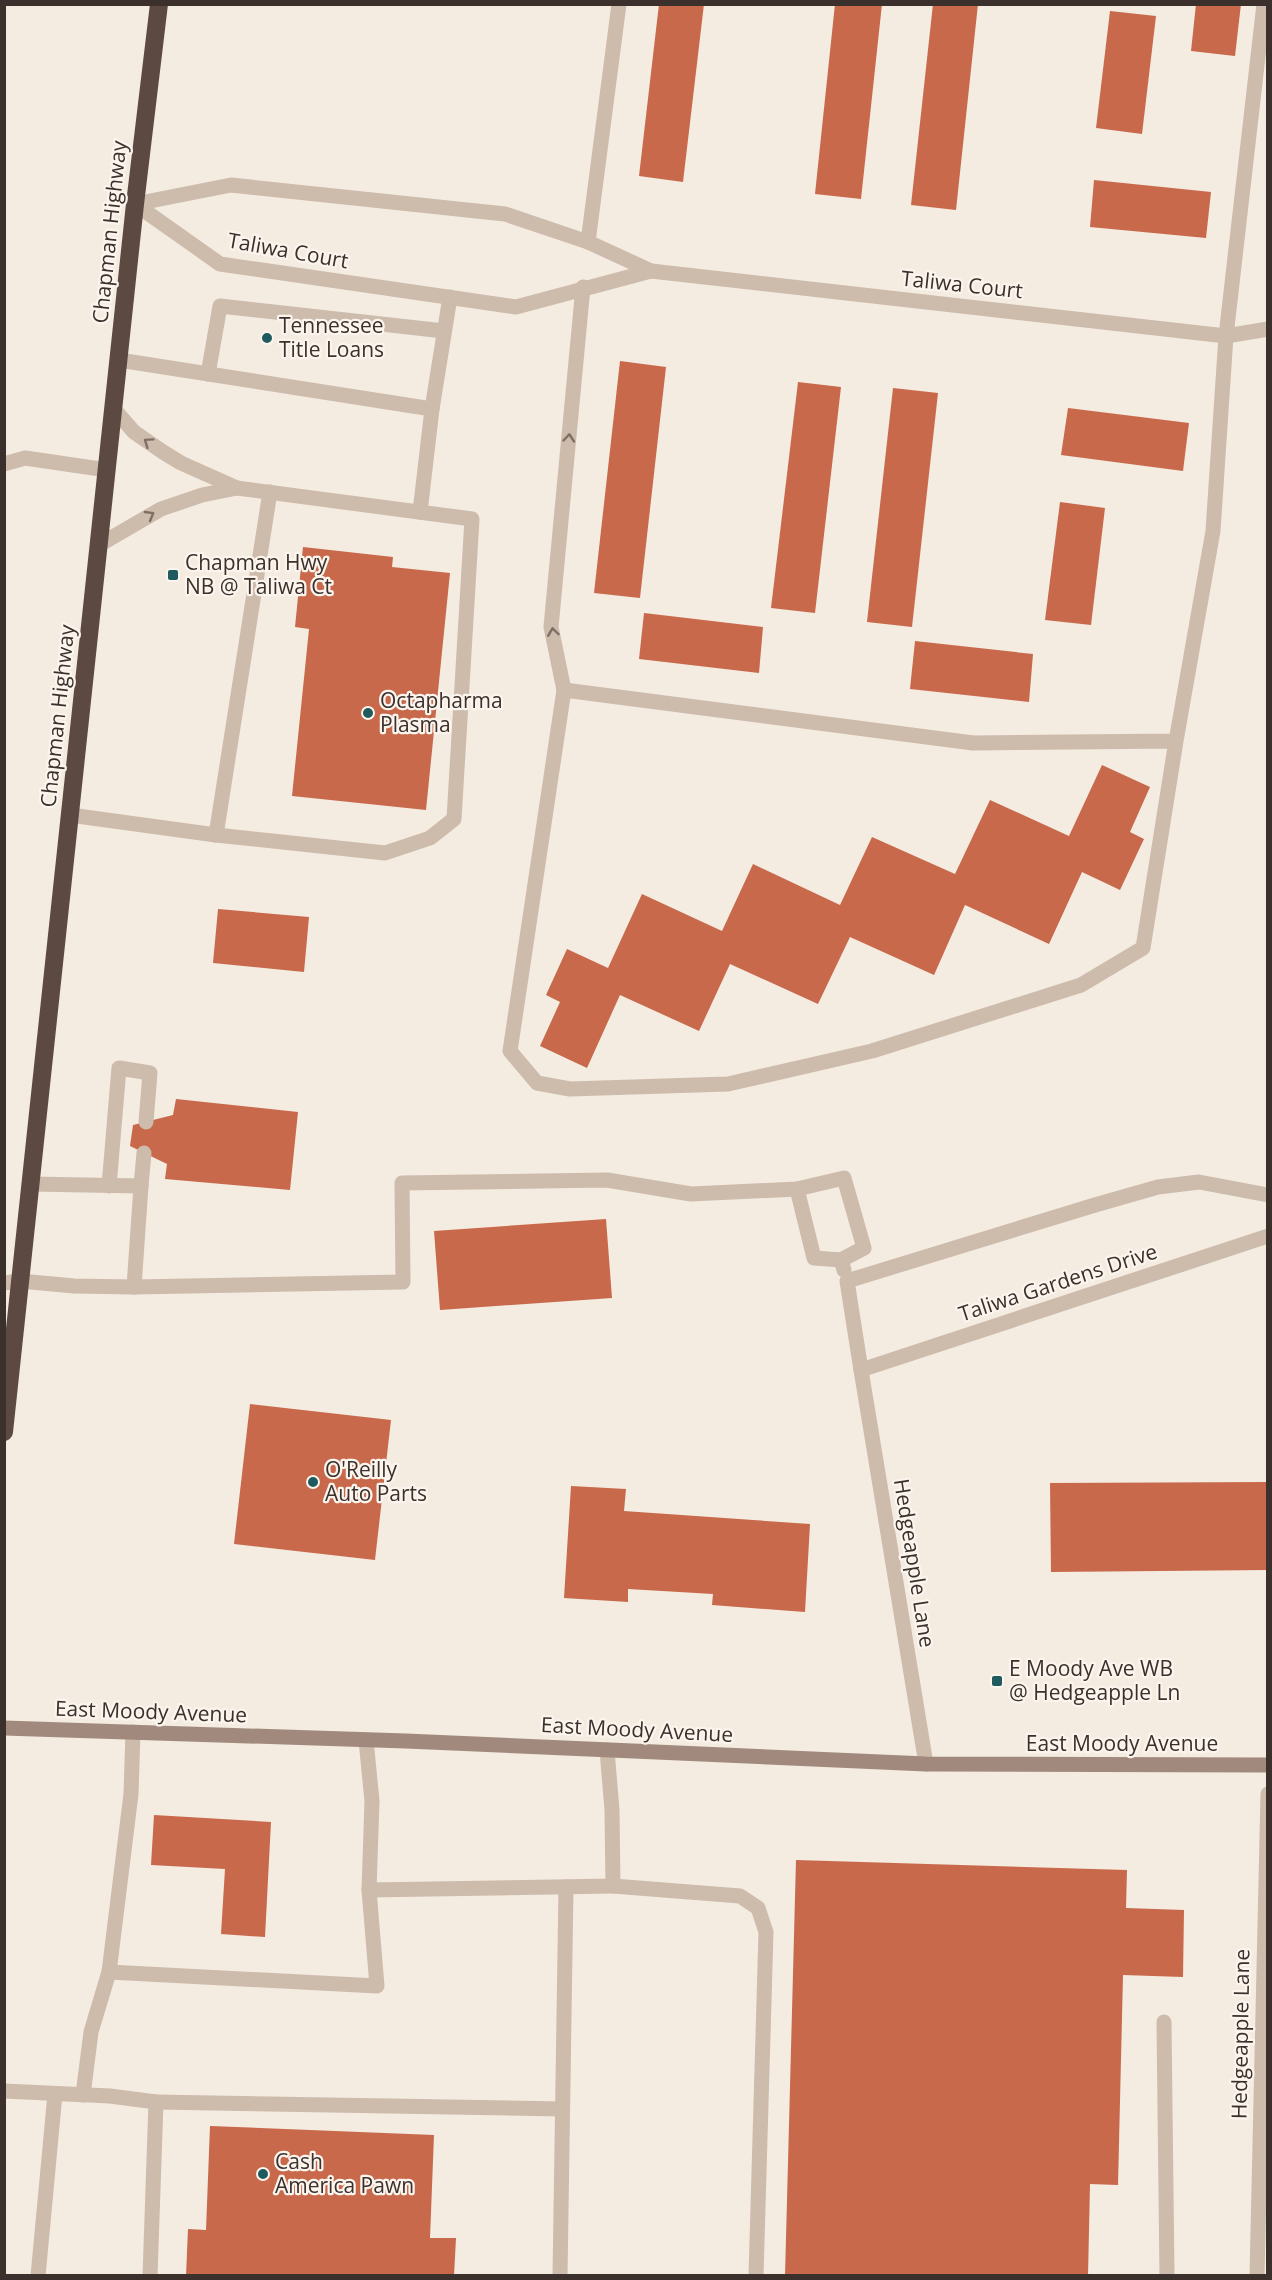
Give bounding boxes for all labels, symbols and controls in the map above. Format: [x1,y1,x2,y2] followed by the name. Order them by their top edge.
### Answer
[85,139,133,325] street label: Chapman Highway
[226,226,351,274] street label: Taliwa Court
[900,264,1024,304] street label: Taliwa Court
[279,311,384,363] place label: Tennessee Title Loans
[260,331,274,345] marker: Tennessee Title Loans
[562,434,575,443] one-way arrow
[144,438,155,449] one-way arrow
[144,511,154,523] one-way arrow
[185,548,332,600] place label: Chapman Hwy NB @ Taliwa Ct
[166,568,180,582] marker: Chapman Hwy NB @ Taliwa Ct
[33,623,81,809] street label: Chapman Highway
[547,628,560,637] one-way arrow
[380,686,503,738] place label: Octapharma Plasma
[361,706,375,720] marker: Octapharma Plasma
[955,1237,1161,1327] street label: Taliwa Gardens Drive
[325,1455,427,1507] place label: O'Reilly Auto Parts
[306,1475,320,1489] marker: O'Reilly Auto Parts
[888,1476,942,1649] street label: Hedgeapple Lane
[1009,1654,1180,1706] place label: E Moody Ave WB @ Hedgeapple Ln
[990,1674,1004,1688] marker: E Moody Ave WB @ Hedgeapple Ln
[54,1694,248,1728] street label: East Moody Avenue
[540,1710,734,1748] street label: East Moody Avenue
[1026,1729,1218,1757] street label: East Moody Avenue
[1225,1948,1255,2119] street label: Hedgeapple Lane
[275,2147,414,2199] place label: Cash America Pawn
[256,2167,270,2181] marker: Cash America Pawn

